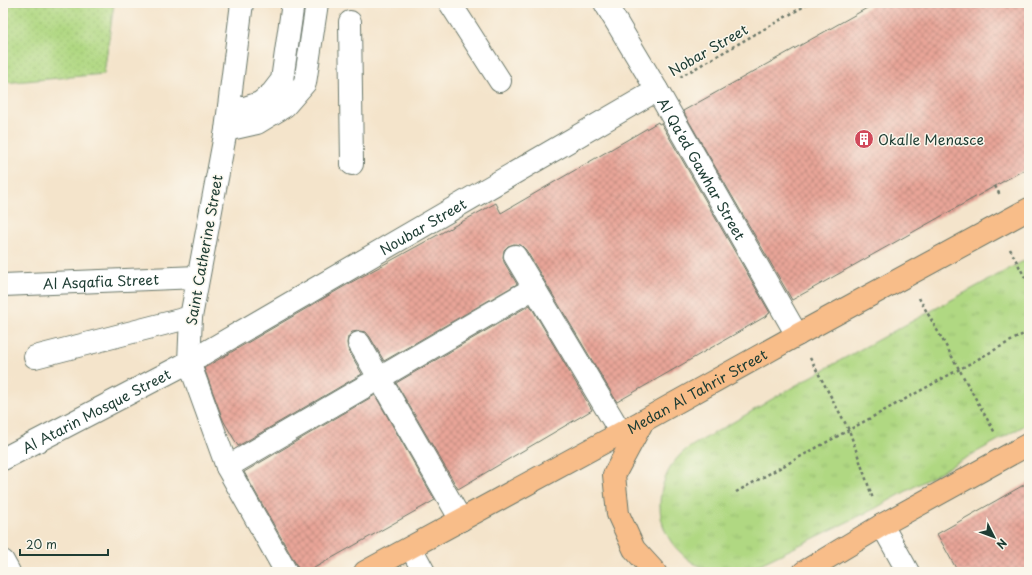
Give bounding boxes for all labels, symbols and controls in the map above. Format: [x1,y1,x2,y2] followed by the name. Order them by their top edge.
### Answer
[664,19,752,81] street label: Nobar Street
[653,94,751,244] street label: Al Qa'ed Gawhar Street
[853,128,875,150] building icon: Okalle Menasce
[878,129,984,150] place label: Okalle Menasce
[180,173,228,327] street label: Saint Catherine Street
[375,193,470,260] street label: Noubar Street
[42,268,160,294] street label: Al Asqafia Street
[623,343,771,438] street label: Medan Al Tahrir Street
[18,363,174,458] street label: Al Atarin Mosque Street
[974,517,1014,557] north arrow
[20,531,108,557] scale bar
[26,535,57,553] text: 20 m
[992,535,1011,553] text: N

